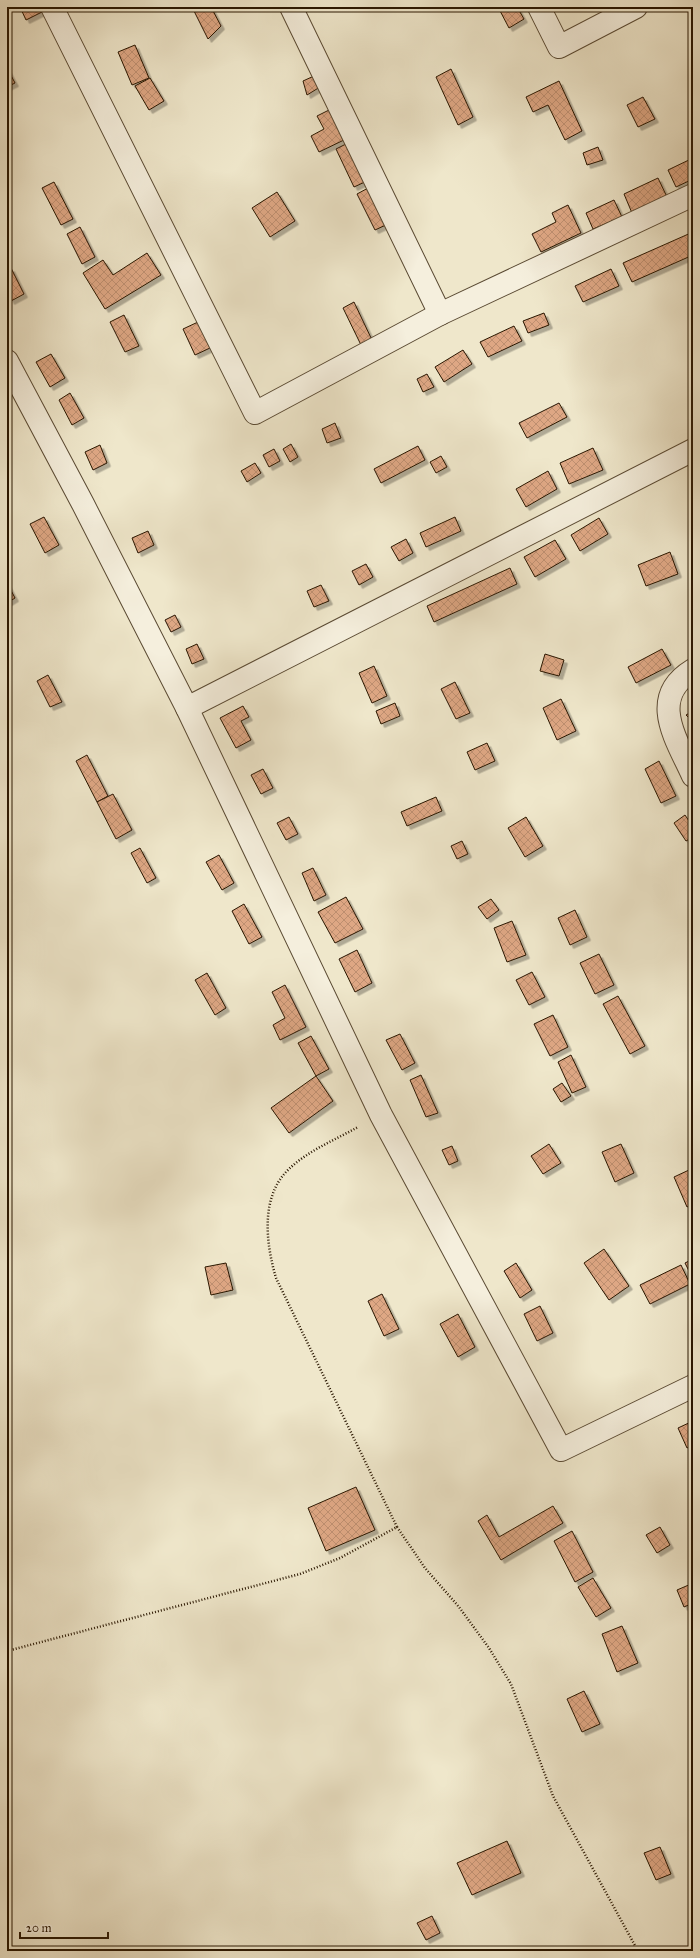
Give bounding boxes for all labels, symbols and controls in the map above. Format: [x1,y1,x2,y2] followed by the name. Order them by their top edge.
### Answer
[20,1914,108,1940] scale bar
[26,1921,52,1935] text: 20 m

